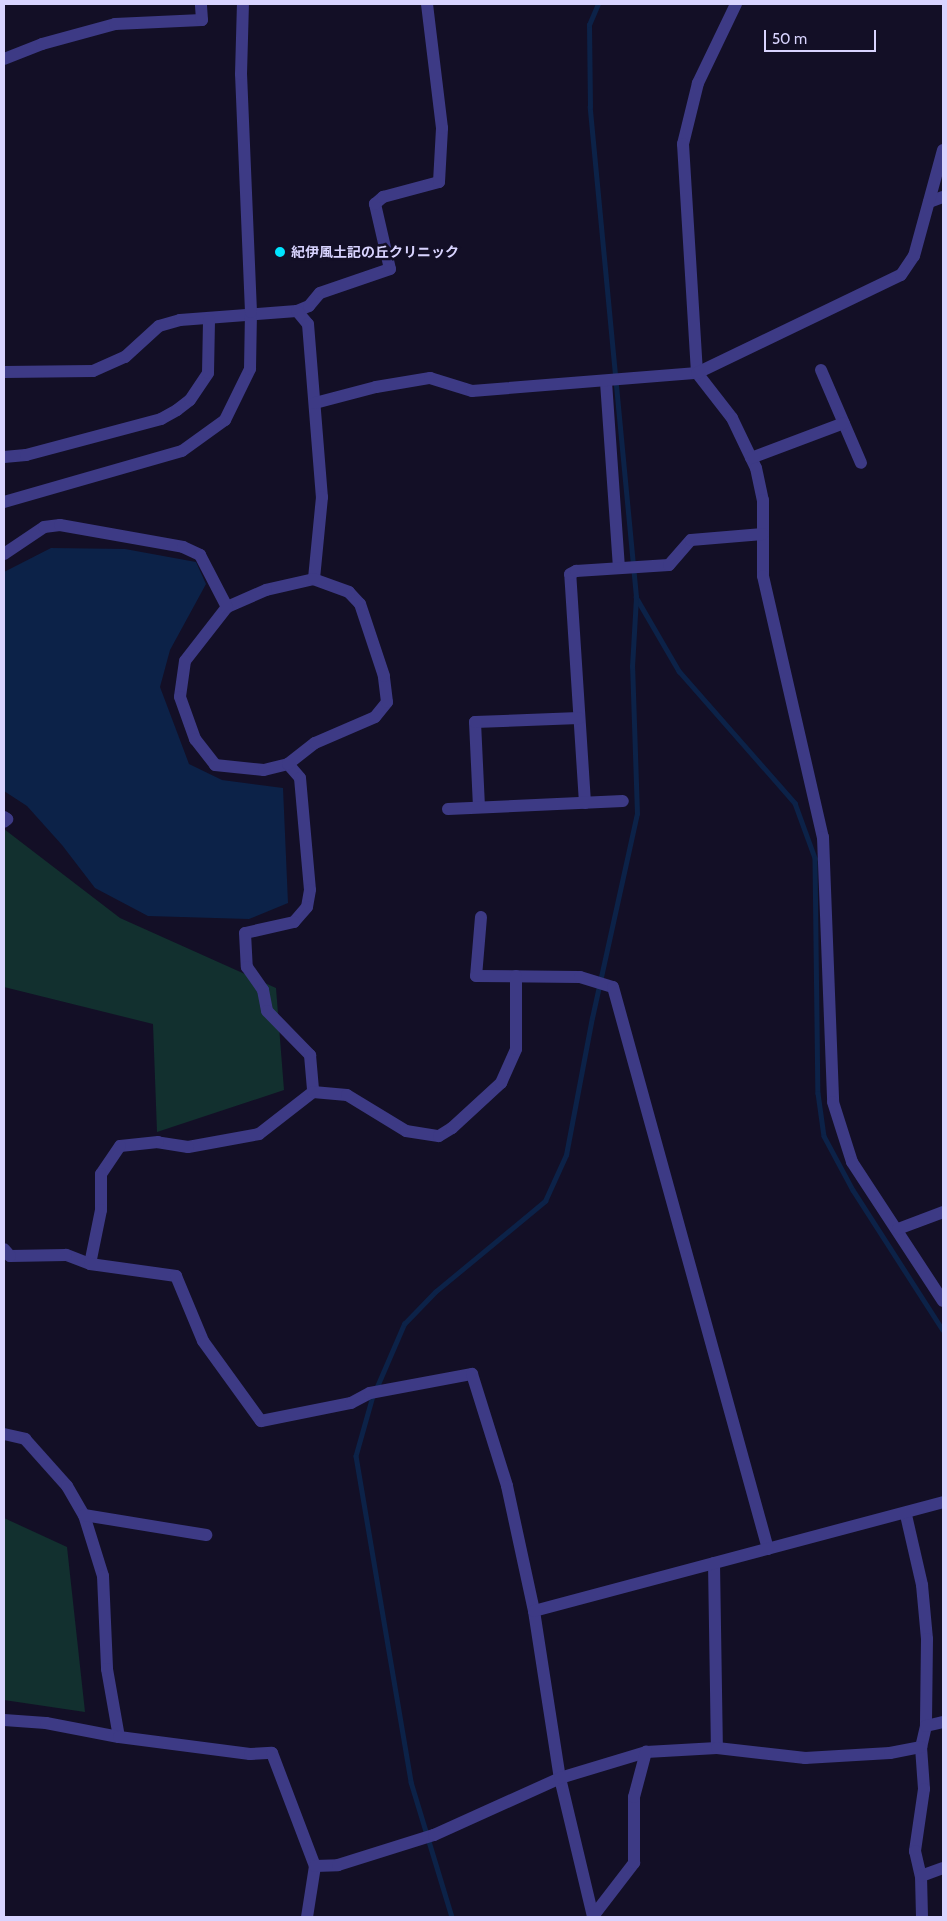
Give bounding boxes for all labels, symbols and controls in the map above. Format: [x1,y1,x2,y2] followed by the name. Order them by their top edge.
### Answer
[767,20,880,52] scale bar
[772,30,807,48] text: 50 m
[291,244,459,260] place label: 紀伊風土記の丘クリニック
[273,245,287,259] marker: 紀伊風土記の丘クリニック

